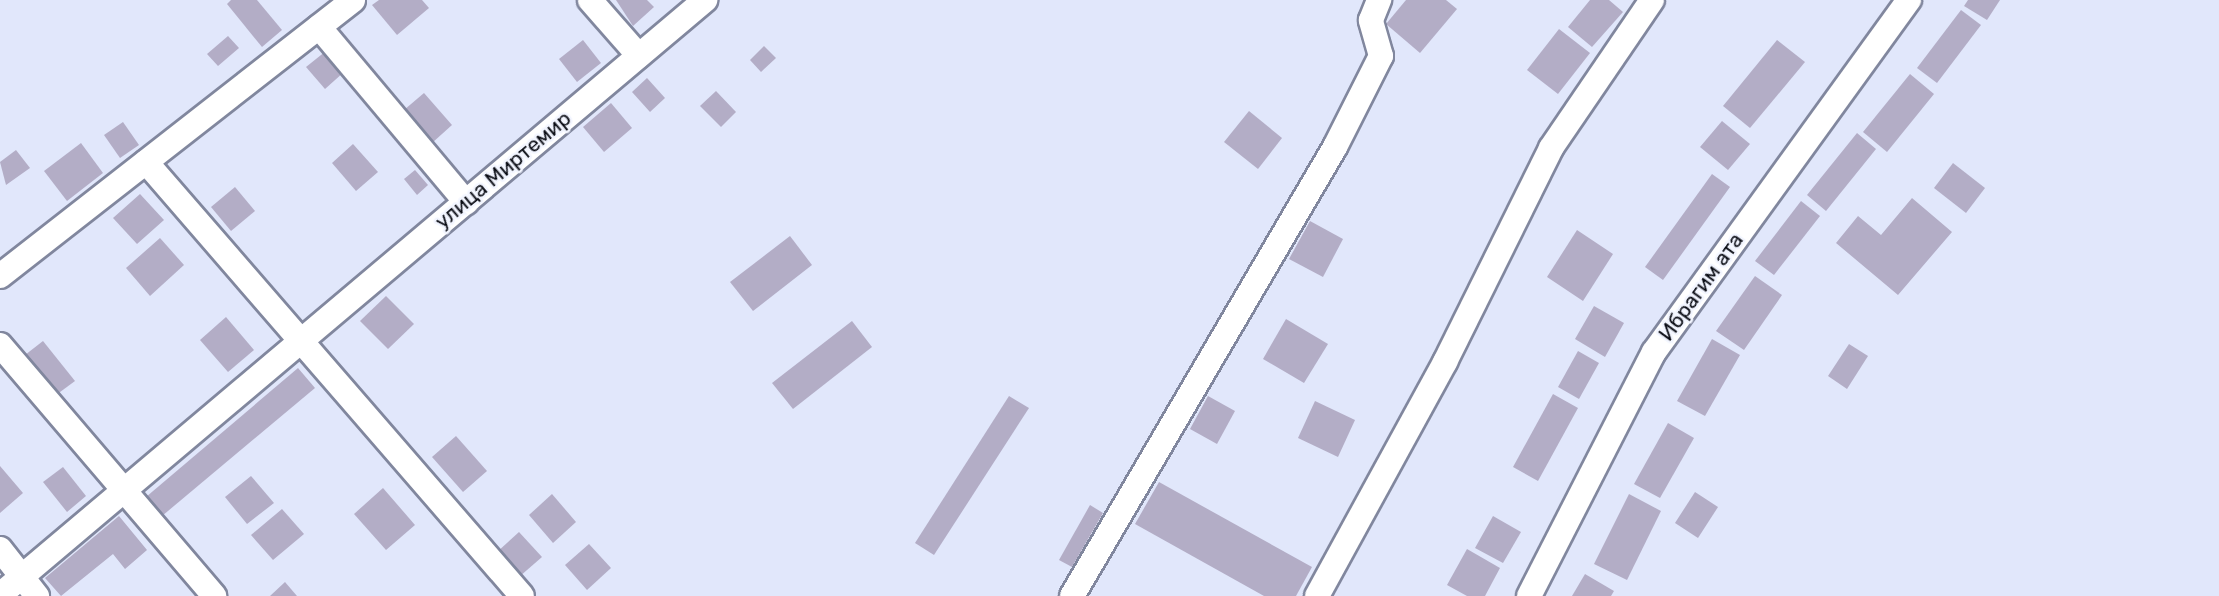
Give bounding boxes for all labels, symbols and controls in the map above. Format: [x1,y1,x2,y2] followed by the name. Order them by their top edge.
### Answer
[430,106,576,234] street label: улица Миртемир
[1653,228,1749,346] street label: Ибрагим ата

